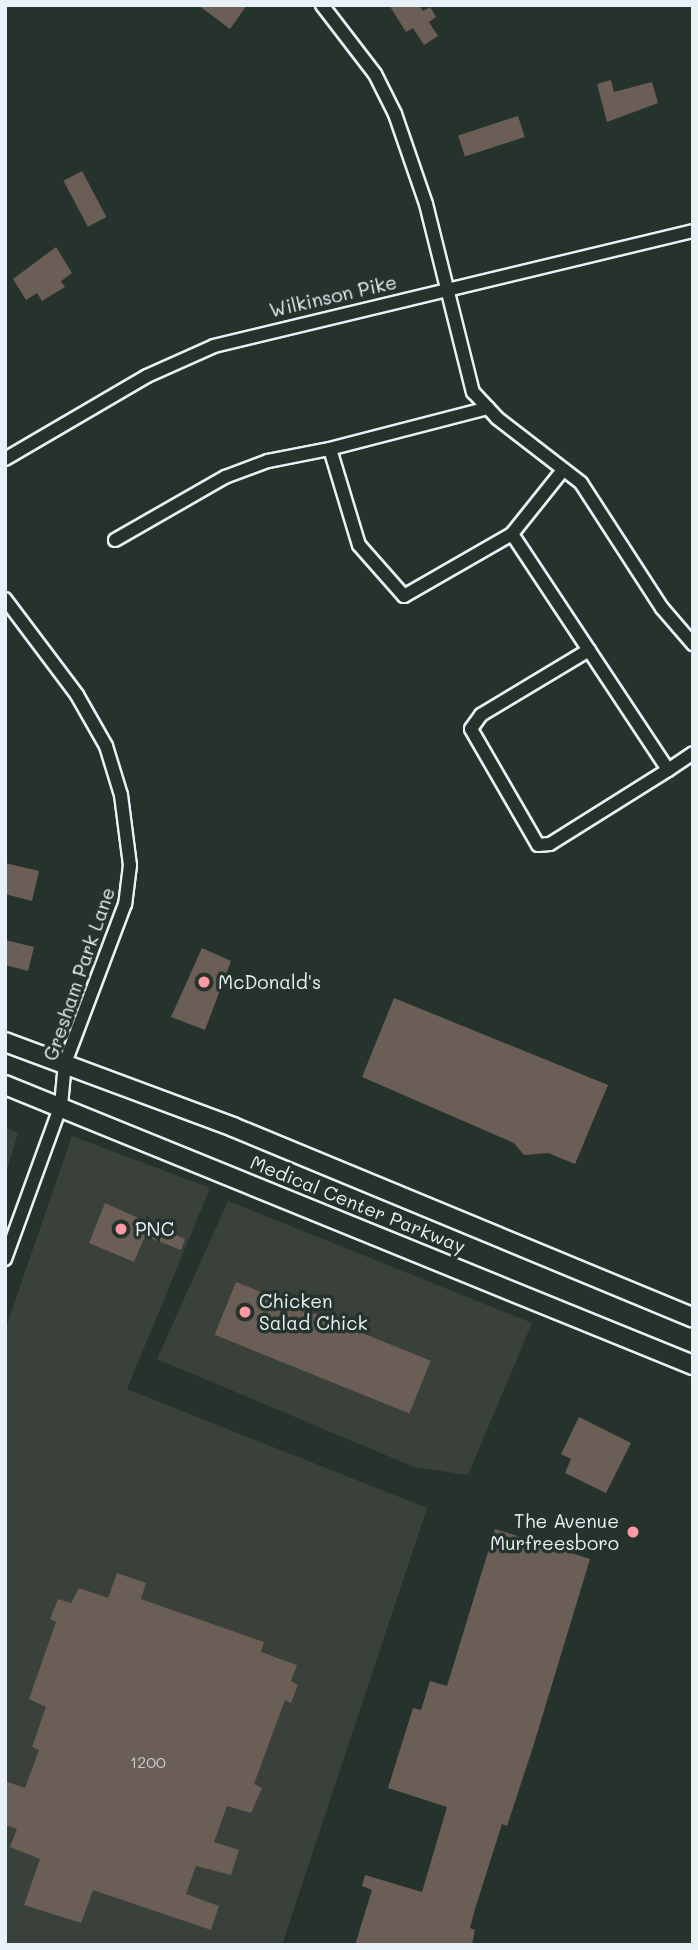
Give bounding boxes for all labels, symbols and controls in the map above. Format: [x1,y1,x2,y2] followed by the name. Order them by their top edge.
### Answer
[267,270,399,322] street label: Wilkinson Pike
[39,884,119,1064] street label: Gresham Park Lane
[218,971,321,993] place label: McDonald's
[196,974,212,990] marker: McDonald's
[247,1150,469,1258] street label: Medical Center Parkway
[135,1218,174,1240] place label: PNC
[113,1221,129,1237] marker: PNC
[259,1290,368,1334] place label: Chicken Salad Chick
[237,1304,253,1320] marker: Chicken Salad Chick
[490,1510,619,1554] place label: The Avenue Murfreesboro
[625,1524,641,1540] marker: The Avenue Murfreesboro
[130,1752,166,1772] house number: 1200

